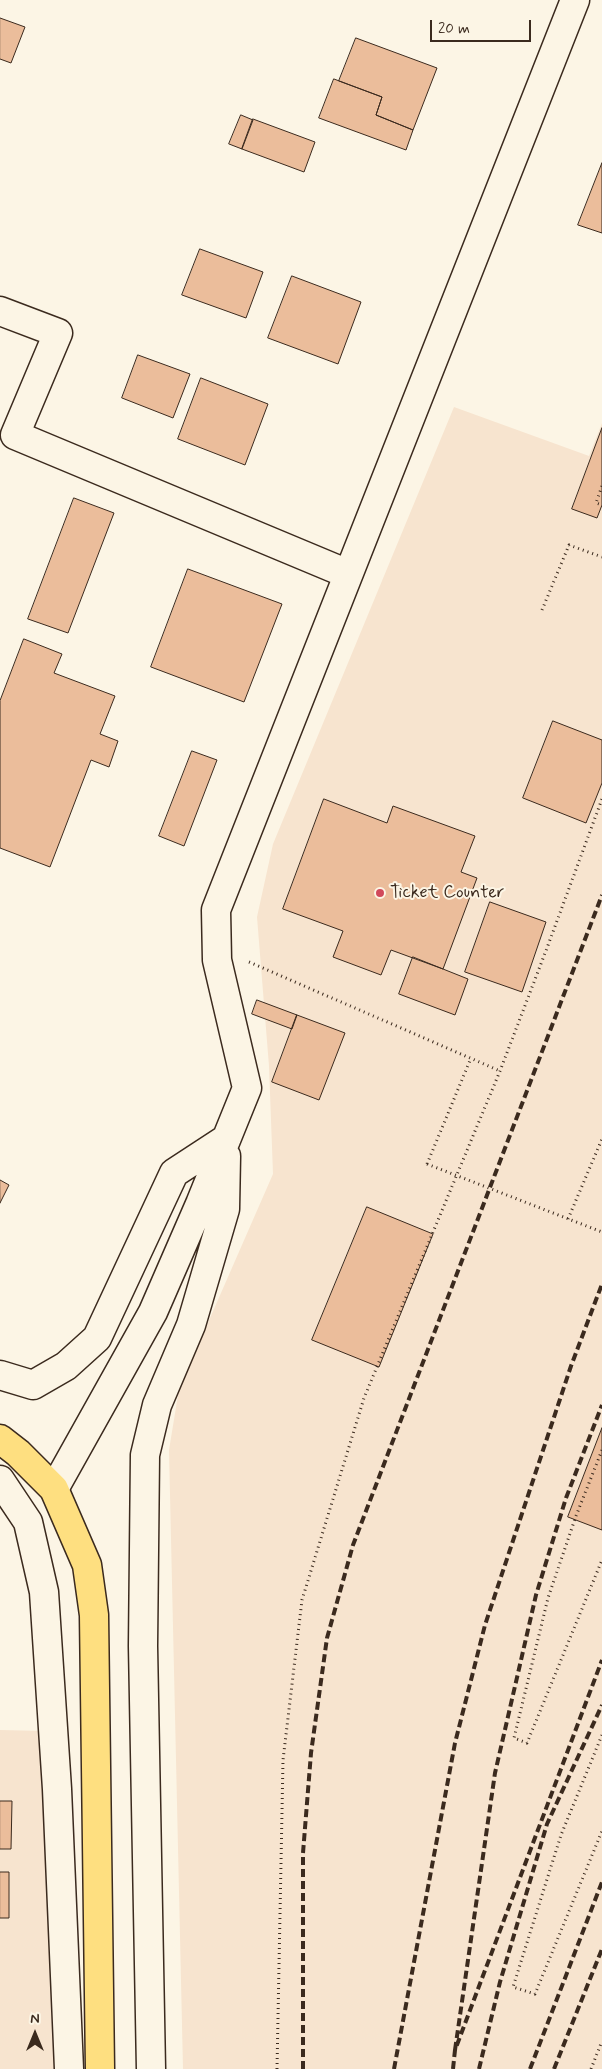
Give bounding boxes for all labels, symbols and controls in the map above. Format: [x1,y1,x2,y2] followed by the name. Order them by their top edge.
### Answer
[432,10,533,42] scale bar
[438,19,470,39] text: 20 m
[390,882,504,904] place label: Ticket Counter
[374,887,386,899] marker: Ticket Counter
[10,2009,60,2059] north arrow
[30,2010,40,2028] text: N

